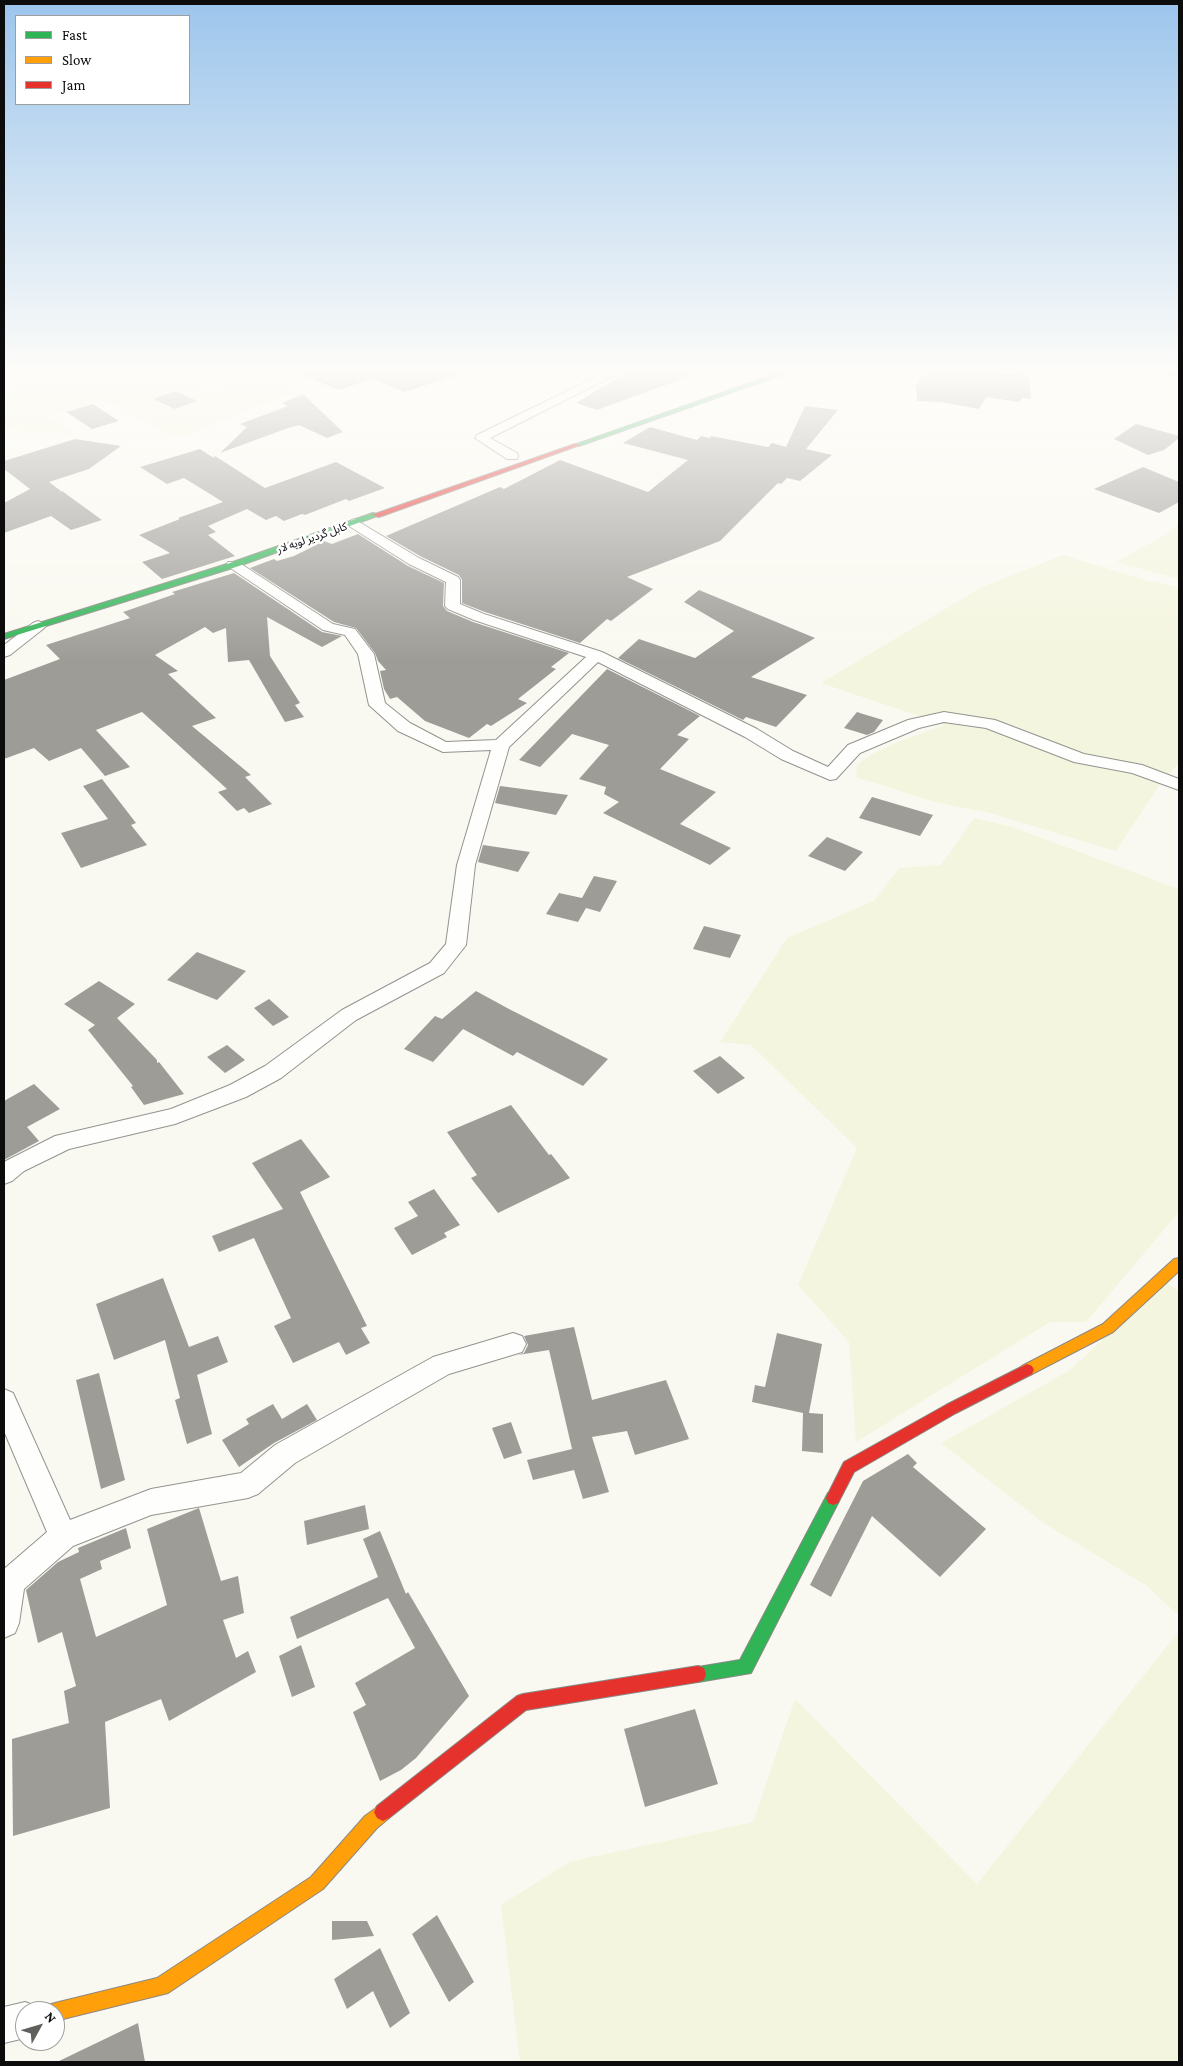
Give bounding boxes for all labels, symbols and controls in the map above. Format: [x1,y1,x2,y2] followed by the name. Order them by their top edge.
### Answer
[15,15,190,105] legend
[62,27,87,43] text: Fast
[62,52,91,68] text: Slow
[62,77,85,93] text: Jam
[275,520,349,556] street label: کابل گردیز لویه لار
[15,2001,65,2051] north arrow
[42,2008,60,2026] text: N

